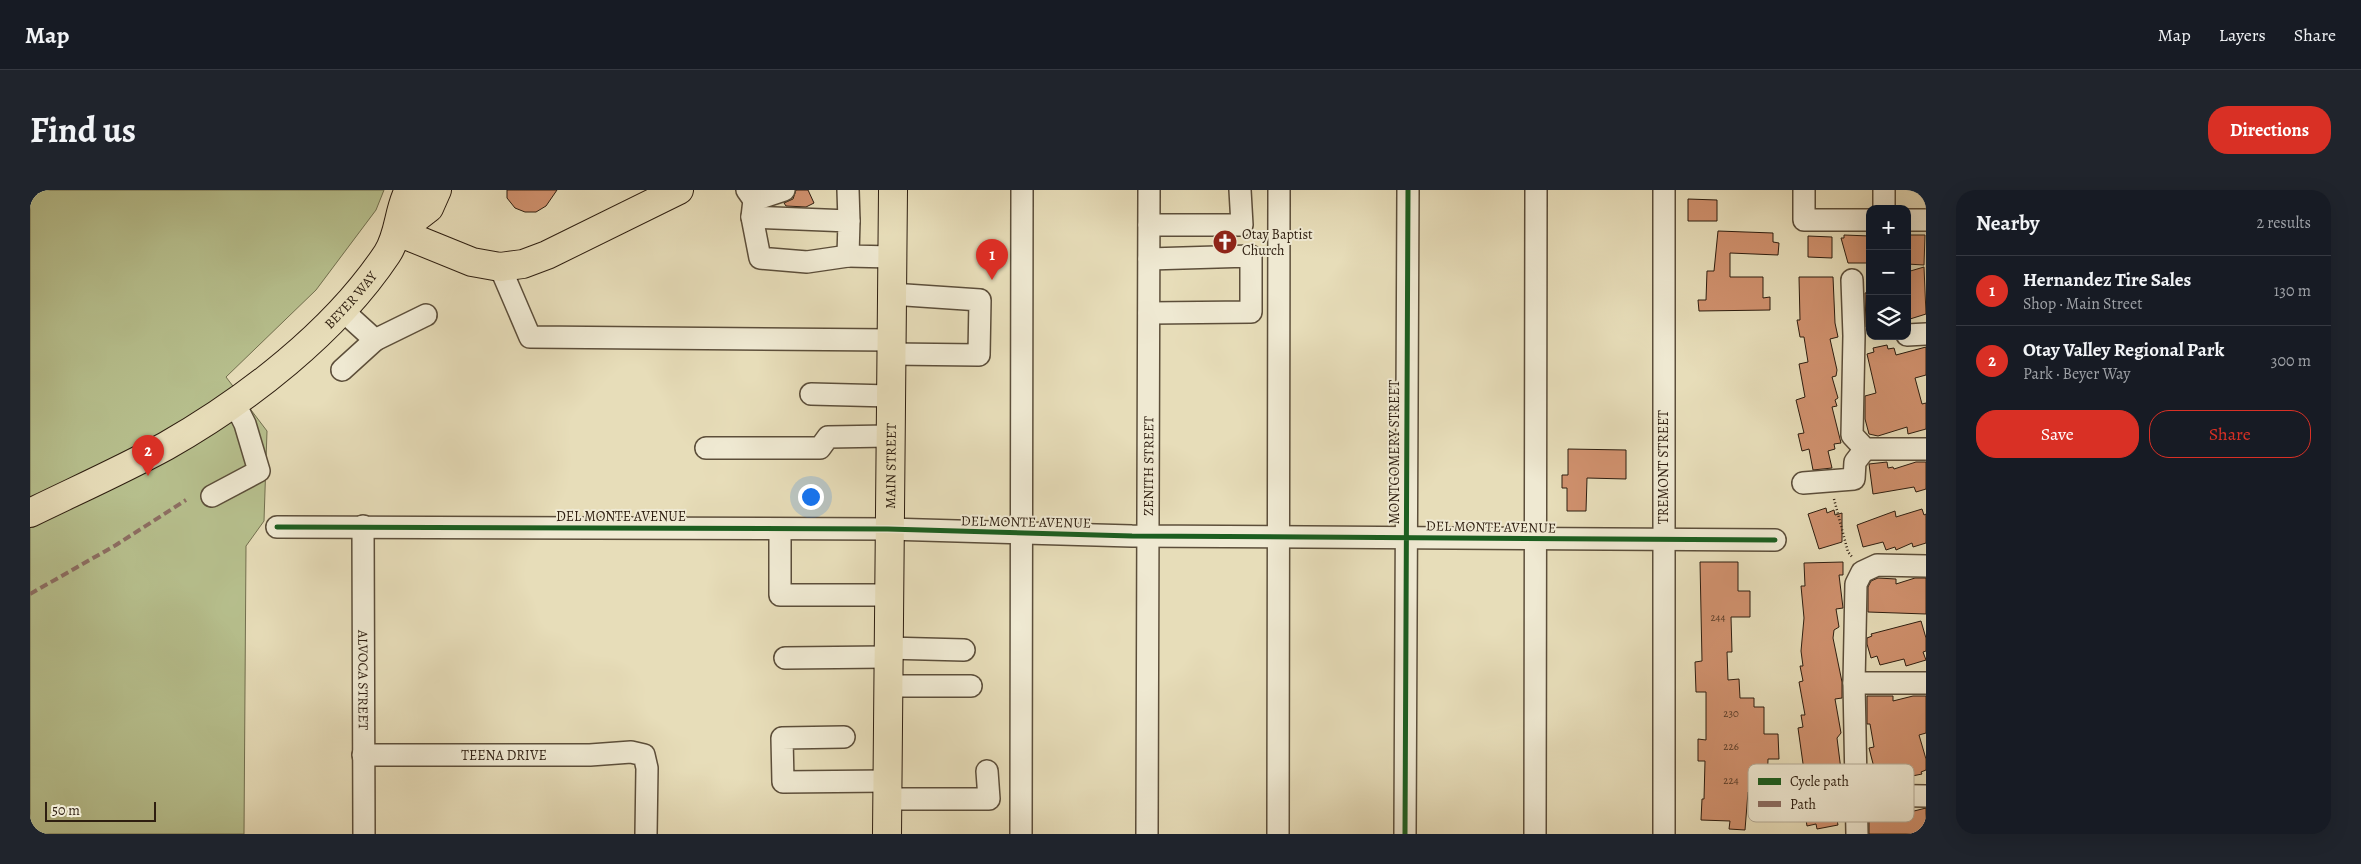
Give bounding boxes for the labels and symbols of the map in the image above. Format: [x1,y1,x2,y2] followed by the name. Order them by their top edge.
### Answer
[1242,225,1313,260] place label: Otay Baptist Church
[1212,229,1238,255] church icon: Otay Baptist Church
[976,239,1008,280] pin: 1
[320,267,381,333] street label: BEYER WAY
[1385,379,1404,524] street label: MONTGOMERY STREET
[1654,410,1673,524] street label: TREMONT STREET
[1138,416,1158,516] street label: ZENITH STREET
[881,423,900,509] street label: MAIN STREET
[132,435,164,476] pin: 2
[798,484,824,510] your location
[556,507,686,526] street label: DEL MONTE AVENUE
[961,511,1091,533] street label: DEL MONTE AVENUE
[1426,516,1556,538] street label: DEL MONTE AVENUE
[1710,610,1726,625] house number: 244
[354,629,373,730] street label: ALVOCA STREET
[1723,706,1739,721] house number: 230
[1723,739,1739,754] house number: 226
[461,746,547,765] street label: TEENA DRIVE
[1748,764,1914,822] legend
[1790,772,1850,791] text: Cycle path
[1723,773,1739,788] house number: 224
[1790,795,1817,814] text: Path
[45,799,156,822] scale bar

